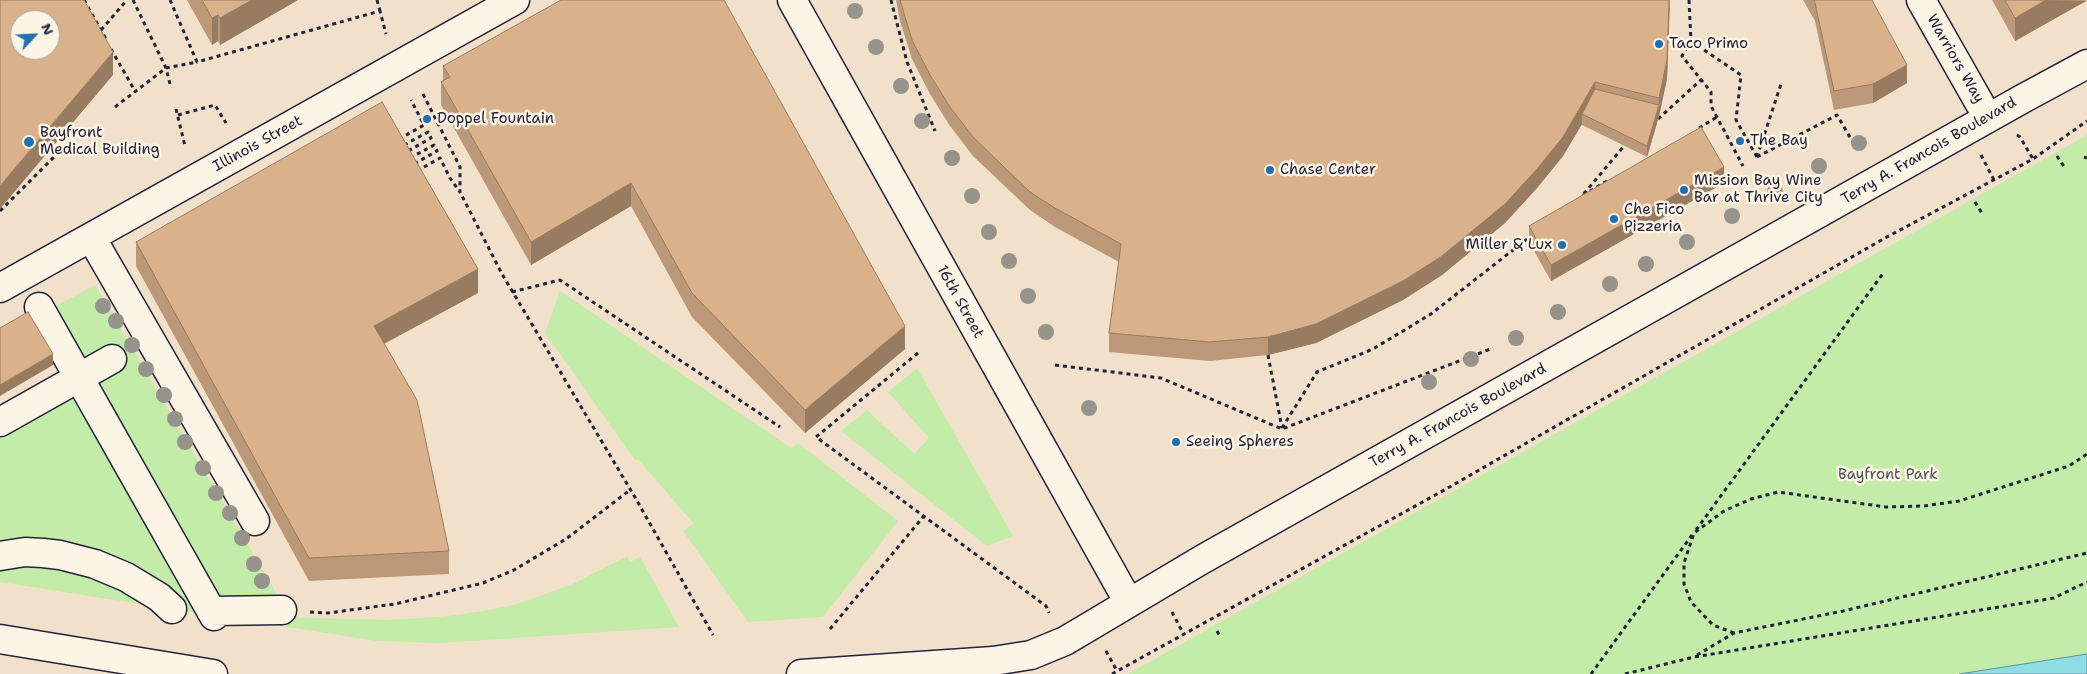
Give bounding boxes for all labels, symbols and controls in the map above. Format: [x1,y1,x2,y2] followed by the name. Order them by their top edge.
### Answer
[10,10,60,60] north arrow
[1922,11,1988,107] street label: Warriors Way
[37,20,58,38] text: N
[1669,35,1748,53] place label: Taco Primo
[1653,38,1665,50] marker: Taco Primo
[1838,93,2020,209] street label: Terry A. Francois Boulevard
[437,110,554,128] place label: Doppel Fountain
[210,112,306,176] street label: Illinois Street
[421,113,433,125] marker: Doppel Fountain
[40,124,160,159] place label: Bayfront Medical Building
[1750,132,1808,150] place label: The Bay
[22,135,36,149] marker: Bayfront Medical Building
[1734,135,1746,147] marker: The Bay
[1280,161,1376,179] place label: Chase Center
[1264,164,1276,176] marker: Chase Center
[1694,172,1823,207] place label: Mission Bay Wine Bar at Thrive City
[1678,184,1690,196] marker: Mission Bay Wine Bar at Thrive City
[1624,201,1684,236] place label: Che Fico Pizzeria
[1608,213,1620,225] marker: Che Fico Pizzeria
[1466,236,1552,254] place label: Miller & Lux
[1556,239,1568,251] marker: Miller & Lux
[933,262,987,342] street label: 16th Street
[1367,360,1549,472] street label: Terry A. Francois Boulevard
[1186,433,1294,451] place label: Seeing Spheres
[1170,436,1182,448] marker: Seeing Spheres
[1838,466,1938,484] park label: Bayfront Park

